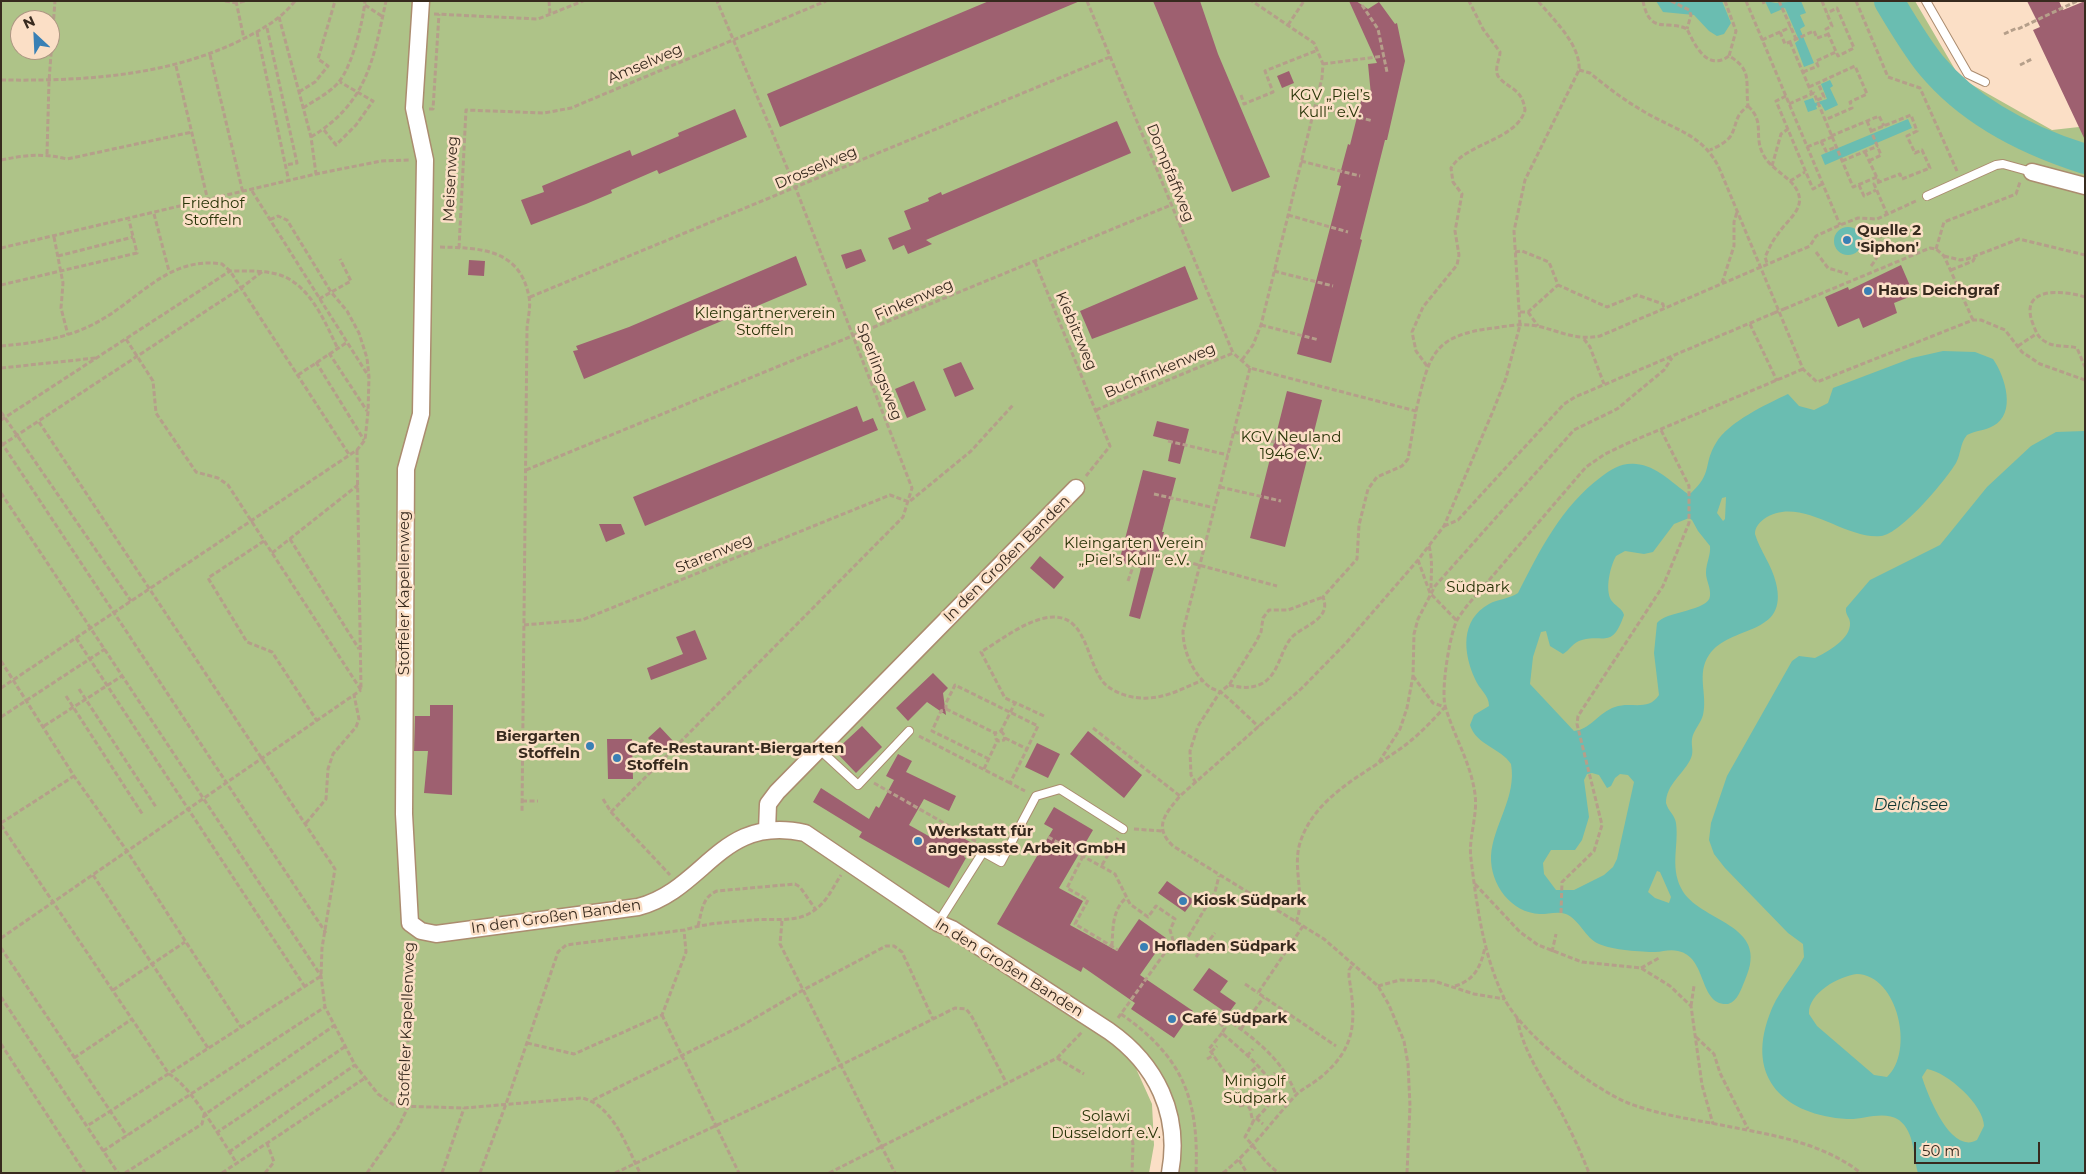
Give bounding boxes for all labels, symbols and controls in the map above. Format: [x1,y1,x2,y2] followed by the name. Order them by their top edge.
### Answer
[10,10,60,60] north arrow
[20,12,38,33] text: N
[605,40,685,88] street label: Amselweg
[1290,87,1370,122] park label: KGV „Piel’s Kull“ e.V.
[1142,121,1198,225] street label: Dompfaffweg
[440,136,462,222] street label: Meisenweg
[772,143,860,193] street label: Drosselweg
[181,195,245,230] park label: Friedhof Stoffeln
[1857,222,1921,257] place label: Quelle 2 'Siphon'
[1841,234,1853,246] marker: Quelle 2 'Siphon'
[872,275,956,325] street label: Finkenweg
[1878,282,1999,300] place label: Haus Deichgraf
[1862,285,1874,297] marker: Haus Deichgraf
[1051,289,1101,373] street label: Kiebitzweg
[695,305,835,340] park label: Kleingärtnerverein Stoffeln
[852,321,906,423] street label: Sperlingsweg
[1102,339,1218,403] street label: Buchfinkenweg
[1241,429,1341,464] park label: KGV Neuland 1946 e.V.
[940,492,1074,626] street label: In den Großen Banden
[396,511,414,675] street label: Stoffeler Kapellenweg
[673,530,755,578] street label: Starenweg
[1064,535,1204,570] park label: Kleingarten Verein „Piel’s Kull“ e.V.
[1446,579,1510,597] park label: Südpark
[496,728,580,763] place label: Biergarten Stoffeln
[584,740,596,752] marker: Biergarten Stoffeln
[627,740,844,775] place label: Cafe-Restaurant-Biergarten Stoffeln
[611,752,623,764] marker: Cafe-Restaurant-Biergarten Stoffeln
[1874,795,1948,815] water label: Deichsee
[928,823,1126,858] place label: Werkstatt für angepasste Arbeit GmbH
[912,835,924,847] marker: Werkstatt für angepasste Arbeit GmbH
[1193,892,1306,910] place label: Kiosk Südpark
[1177,895,1189,907] marker: Kiosk Südpark
[470,896,642,938] street label: In den Großen Banden
[931,915,1087,1021] street label: In den Großen Banden
[1154,938,1296,956] place label: Hofladen Südpark
[395,941,419,1107] street label: Stoffeler Kapellenweg
[1138,941,1150,953] marker: Hofladen Südpark
[1182,1010,1287,1028] place label: Café Südpark
[1166,1013,1178,1025] marker: Café Südpark
[1223,1073,1287,1108] park label: Minigolf Südpark
[1051,1108,1161,1143] park label: Solawi Düsseldorf e.V.
[1916,1132,2042,1164] scale bar
[1922,1141,1960,1160] text: 50 m

